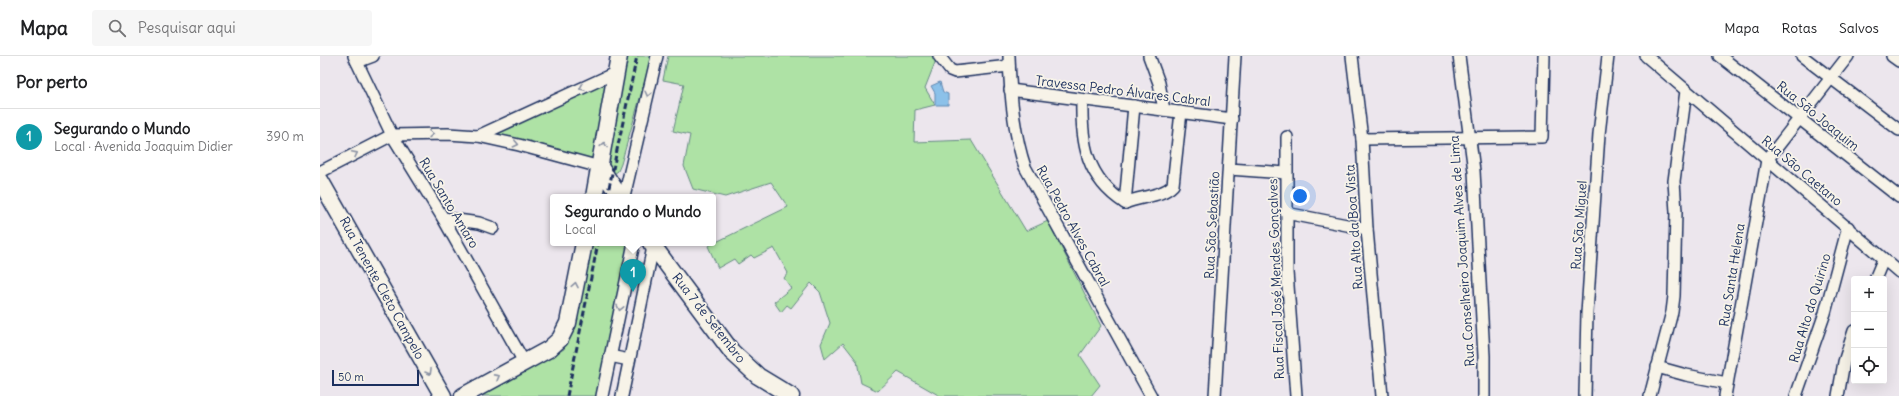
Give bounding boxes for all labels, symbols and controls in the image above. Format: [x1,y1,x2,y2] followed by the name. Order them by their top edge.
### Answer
[92,10,372,46] search box
[20,16,68,40] text: Mapa
[106,17,128,39] icon: search
[138,18,236,37] text: Pesquisar aqui
[1724,19,1759,37] text: Mapa
[1781,19,1817,37] text: Rotas
[1839,19,1879,37] text: Salvos
[16,71,87,93] text: Por perto
[1035,71,1212,110] street label: Travessa Pedro Álvares Cabral
[1773,77,1863,155] street label: Rua São Joaquim
[579,83,586,91] one-way arrow
[644,90,653,97] one-way arrow
[54,119,190,138] text: Segurando o Mundo
[26,128,32,145] text: 1
[266,128,304,145] text: 390 m
[428,130,434,138] one-way arrow
[1758,132,1846,210] street label: Rua São Caetano
[1445,135,1479,367] street label: Rua Conselheiro Joaquim Alves de Lima
[54,138,233,155] text: Local · Avenida Joaquim Didier
[513,140,519,148] one-way arrow
[600,142,608,148] one-way arrow
[350,151,358,159] one-way arrow
[415,155,483,251] street label: Rua Santo Amaro
[1033,162,1113,290] street label: Rua Pedro Alves Cabral
[1341,164,1367,290] street label: Rua Alto da Boa Vista
[1201,171,1223,279] street label: Rua São Sebastião
[1264,178,1288,380] street label: Rua Fiscal José Mendes Gonçalves
[1567,180,1591,270] street label: Rua São Miguel
[1290,186,1310,206] your location
[550,194,716,246] popup
[565,202,701,221] text: Segurando o Mundo
[336,214,428,362] street label: Rua Tenente Cleto Campelo
[565,221,596,238] text: Local
[1715,222,1749,328] street label: Rua Santa Helena
[1785,251,1835,365] street label: Rua Alto do Quirino
[620,259,646,292] pin: 1
[668,269,750,367] street label: Rua 7 de Setembro
[1851,276,1887,384] map controls
[1851,276,1887,312] button: +
[571,282,579,288] one-way arrow
[616,305,624,312] one-way arrow
[1851,312,1887,348] button: −
[1851,348,1887,384] button: locate
[332,368,419,387] scale bar
[425,368,432,375] one-way arrow
[338,370,364,384] text: 50 m
[493,374,500,381] one-way arrow

